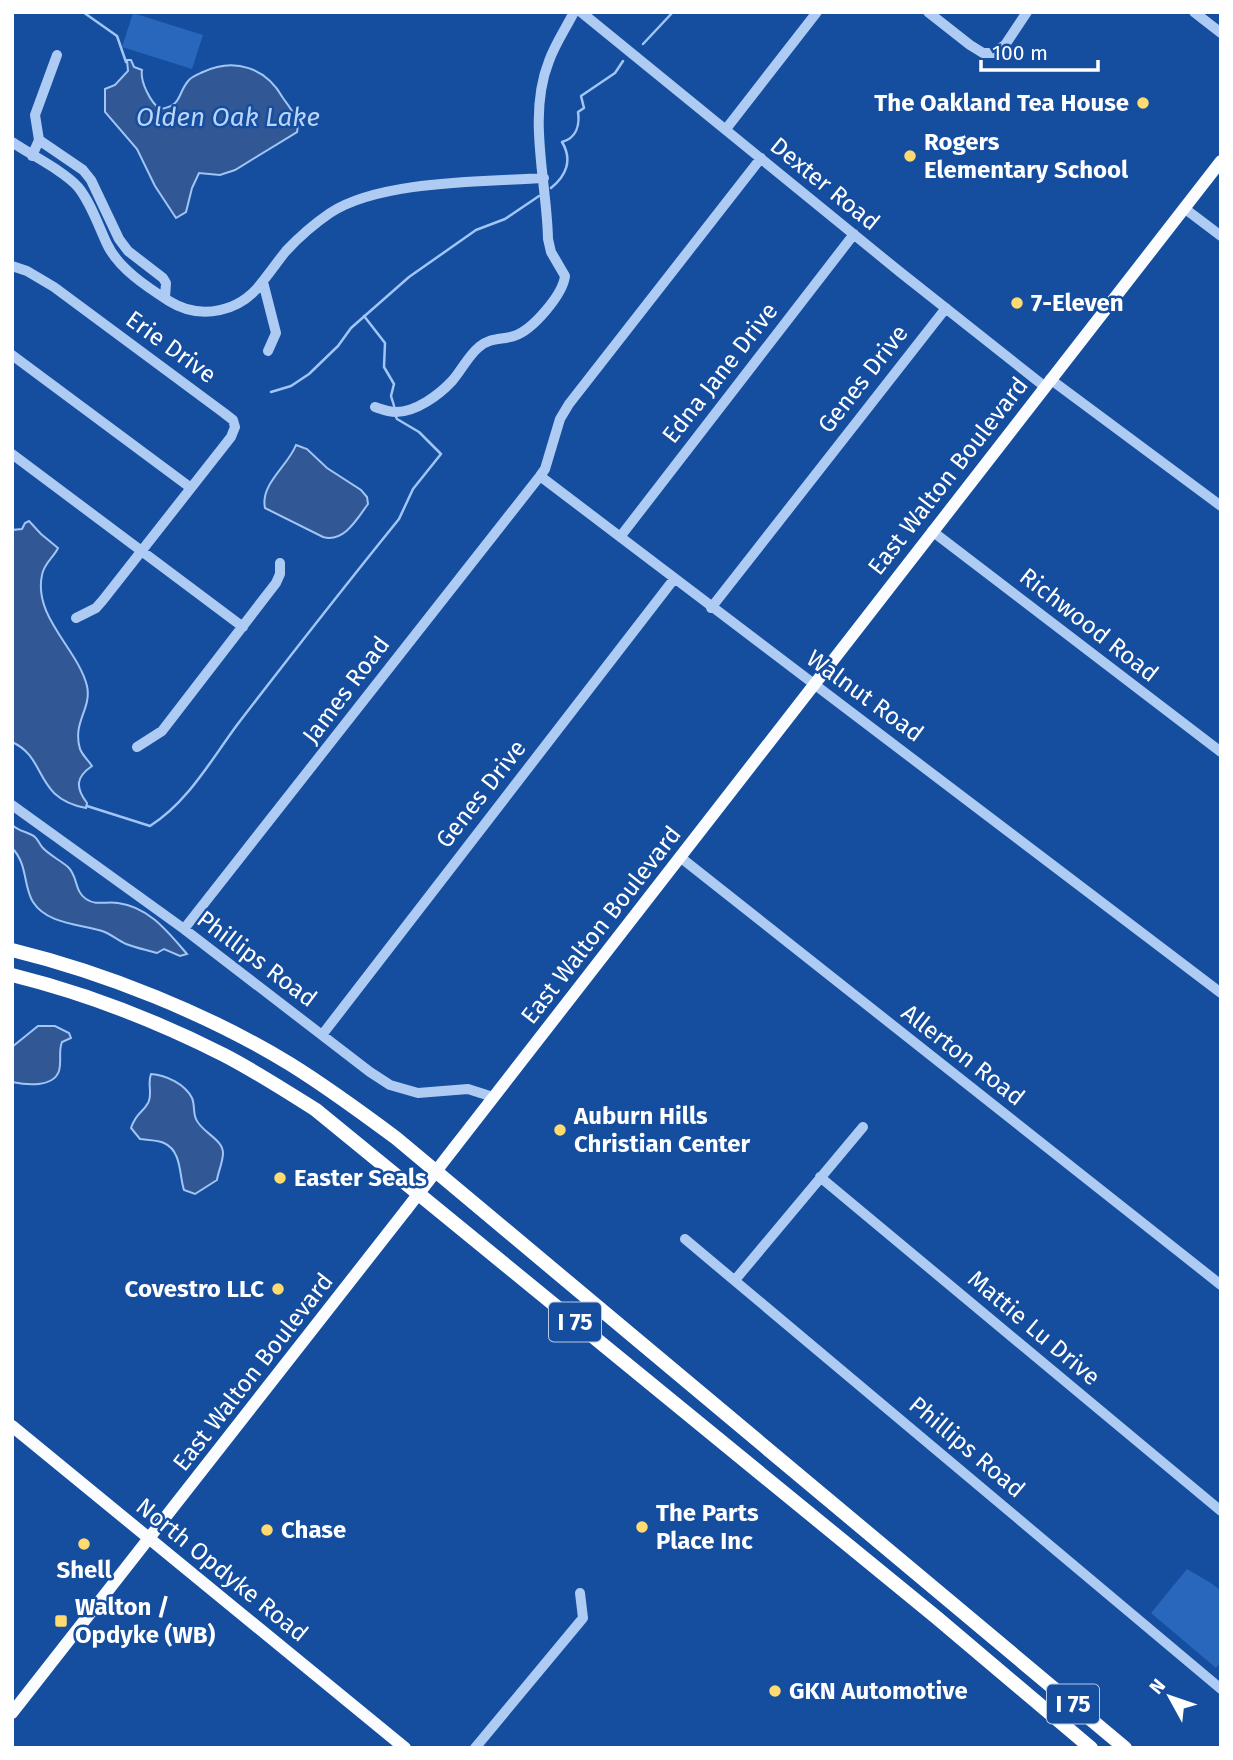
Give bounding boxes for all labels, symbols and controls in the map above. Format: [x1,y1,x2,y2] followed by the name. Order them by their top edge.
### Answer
[981,28,1098,72] scale bar
[992,40,1048,66] text: 100 m
[874,89,1129,117] place label: The Oakland Tea House
[1135,95,1151,111] marker: The Oakland Tea House
[136,102,320,133] water label: Olden Oak Lake
[924,128,1129,184] place label: Rogers Elementary School
[765,131,885,237] street label: Dexter Road
[902,148,918,164] marker: Rogers Elementary School
[1031,289,1124,317] place label: 7-Eleven
[1009,295,1025,311] marker: 7-Eleven
[657,297,783,449] street label: Edna Jane Drive
[121,305,221,389] street label: Erie Drive
[812,319,914,439] street label: Genes Drive
[862,372,1034,580] street label: East Walton Boulevard
[1014,562,1164,688] street label: Richwood Road
[297,631,395,749] street label: James Road
[801,644,929,748] street label: Walnut Road
[430,734,532,854] street label: Genes Drive
[515,821,687,1029] street label: East Walton Boulevard
[192,905,322,1013] street label: Phillips Road
[896,998,1030,1112] street label: Allerton Road
[573,1102,751,1158] place label: Auburn Hills Christian Center
[552,1122,568,1138] marker: Auburn Hills Christian Center
[294,1164,427,1192] place label: Easter Seals
[272,1170,288,1186] marker: Easter Seals
[962,1265,1106,1391] street label: Mattie Lu Drive
[167,1268,339,1476] street label: East Walton Boulevard
[125,1275,264,1303] place label: Covestro LLC
[270,1281,286,1297] marker: Covestro LLC
[549,1302,601,1342] road number: I 75
[903,1391,1031,1503] street label: Phillips Road
[131,1492,313,1648] street label: North Opdyke Road
[656,1499,759,1555] place label: The Parts Place Inc
[281,1516,346,1544] place label: Chase
[634,1519,650,1535] marker: The Parts Place Inc
[259,1522,275,1538] marker: Chase
[76,1536,92,1552] marker: Shell
[56,1556,112,1584] place label: Shell
[75,1593,216,1649] place label: Walton / Opdyke (WB)
[53,1613,69,1629] marker: Walton / Opdyke (WB)
[1135,1662,1205,1732] north arrow
[1144,1674,1170,1699] text: N
[789,1677,968,1705] place label: GKN Automotive
[767,1683,783,1699] marker: GKN Automotive
[1047,1684,1099,1723] road number: I 75

